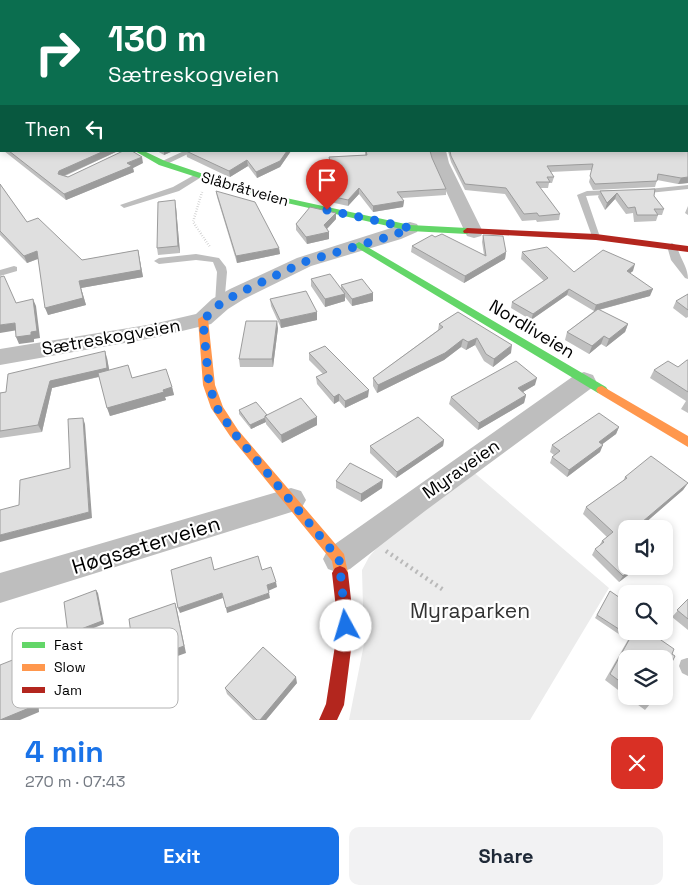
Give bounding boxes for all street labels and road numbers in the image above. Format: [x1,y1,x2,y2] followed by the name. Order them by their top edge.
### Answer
[199,167,291,210] street label: Slåbråtveien
[485,294,579,363] street label: Nordliveien
[40,313,182,360] street label: Sætreskogveien
[418,434,504,504] street label: Myraveien
[68,509,223,580] street label: Høgsæterveien

